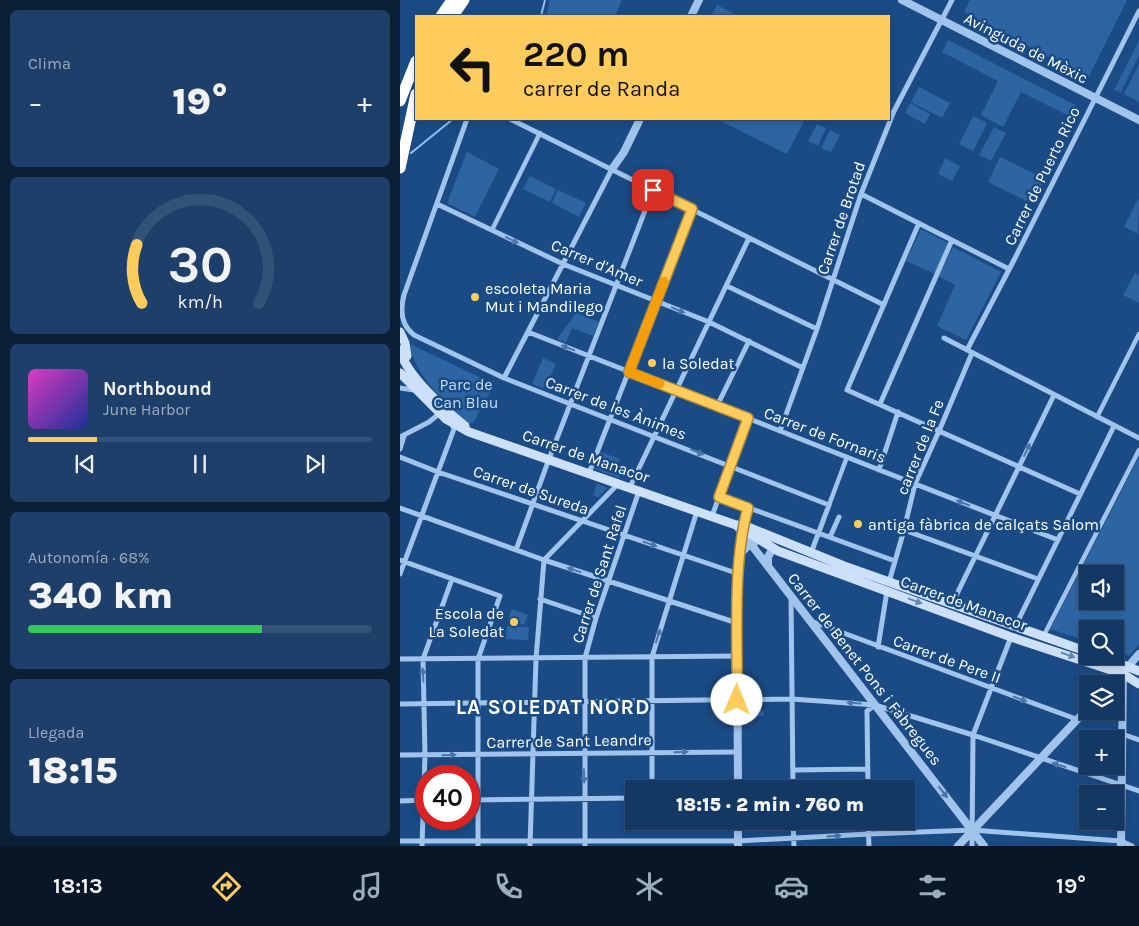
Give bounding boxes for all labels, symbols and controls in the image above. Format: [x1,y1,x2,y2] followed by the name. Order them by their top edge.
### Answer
[961,9,1091,87] street label: Avinguda de Mèxic
[523,34,630,75] text: 220 m
[440,35,505,100] icon: left
[28,54,71,73] text: Clima
[523,76,680,102] text: carrer de Randa
[172,79,228,124] text: 19°
[28,86,43,119] text: −
[357,86,372,119] text: +
[1000,103,1084,249] street label: Carrer de Puerto Rico
[813,159,869,277] street label: Carrer de Brotad
[632,169,674,211] pin
[639,176,667,204] icon: arrive
[167,234,233,295] text: 30
[548,235,646,291] street label: Carrer d'Amer
[505,236,520,244] one-way arrow
[485,279,603,316] place label: escoleta Maria Mut i Mandilego
[469,291,481,303] marker: escoleta Maria Mut i Mandilego
[177,292,223,313] text: km/h
[671,306,685,314] one-way arrow
[560,344,575,352] one-way arrow
[662,354,735,373] place label: la Soledat
[646,357,658,369] marker: la Soledat
[543,372,689,444] street label: Carrer de les Ànimes
[434,375,499,412] park label: Parc de Can Blau
[103,378,212,400] text: Northbound
[892,397,948,497] street label: carrer de la Fe
[103,400,190,419] text: June Harbor
[761,403,889,467] street label: Carrer de Fornaris
[520,425,652,487] street label: Carrer de Manacor
[1023,443,1031,457] one-way arrow
[690,449,704,457] one-way arrow
[71,450,99,478] icon: previous
[186,450,214,478] icon: pause
[301,450,329,478] icon: next
[471,461,591,519] street label: Carrer de Sureda
[956,499,971,506] one-way arrow
[568,502,630,646] street label: Carrer de Sant Rafel
[868,515,1099,534] place label: antiga fàbrica de calçats Salom
[852,518,864,530] marker: antiga fàbrica de calçats Salom
[642,541,657,548] one-way arrow
[28,548,150,567] text: Autonomía · 68%
[1079,565,1124,830] map controls
[1079,565,1124,610] button: sound
[567,566,582,573] one-way arrow
[784,569,946,769] street label: Carrer de Benet Pons i Fàbregues
[898,571,1030,635] street label: Carrer de Manacor
[28,573,173,618] text: 340 km
[908,597,923,605] one-way arrow
[428,604,504,641] place label: Escola de La Soledat
[508,616,520,628] marker: Escola de La Soledat
[1079,620,1124,665] button: search
[655,628,663,643] one-way arrow
[891,631,1003,687] street label: Carrer de Pere II
[1061,651,1076,659] one-way arrow
[419,667,427,683] one-way arrow
[710,673,762,725] position arrow
[1079,675,1124,720] button: layers
[456,695,650,719] district label: LA SOLEDAT NORD
[1013,695,1028,703] one-way arrow
[846,699,862,707] one-way arrow
[28,723,84,742] text: Llegada
[486,730,652,752] street label: Carrer de Sant Leandre
[1079,730,1124,775] button: +
[28,748,118,793] text: 18:15
[673,748,689,756] one-way arrow
[441,751,457,759] one-way arrow
[1052,761,1067,769] one-way arrow
[415,765,480,830] speed limit sign: 40
[580,768,588,784] one-way arrow
[937,785,948,798] one-way arrow
[1079,785,1124,830] button: −
[676,794,864,816] text: 18:15 · 2 min · 760 m
[826,831,842,839] one-way arrow
[209,869,244,904] icon: directions
[350,869,385,904] icon: music
[491,869,526,904] icon: phone
[632,869,667,904] icon: climate
[774,869,809,904] icon: car
[915,869,950,904] icon: filters
[53,873,103,899] text: 18:13
[1056,873,1086,899] text: 19°

